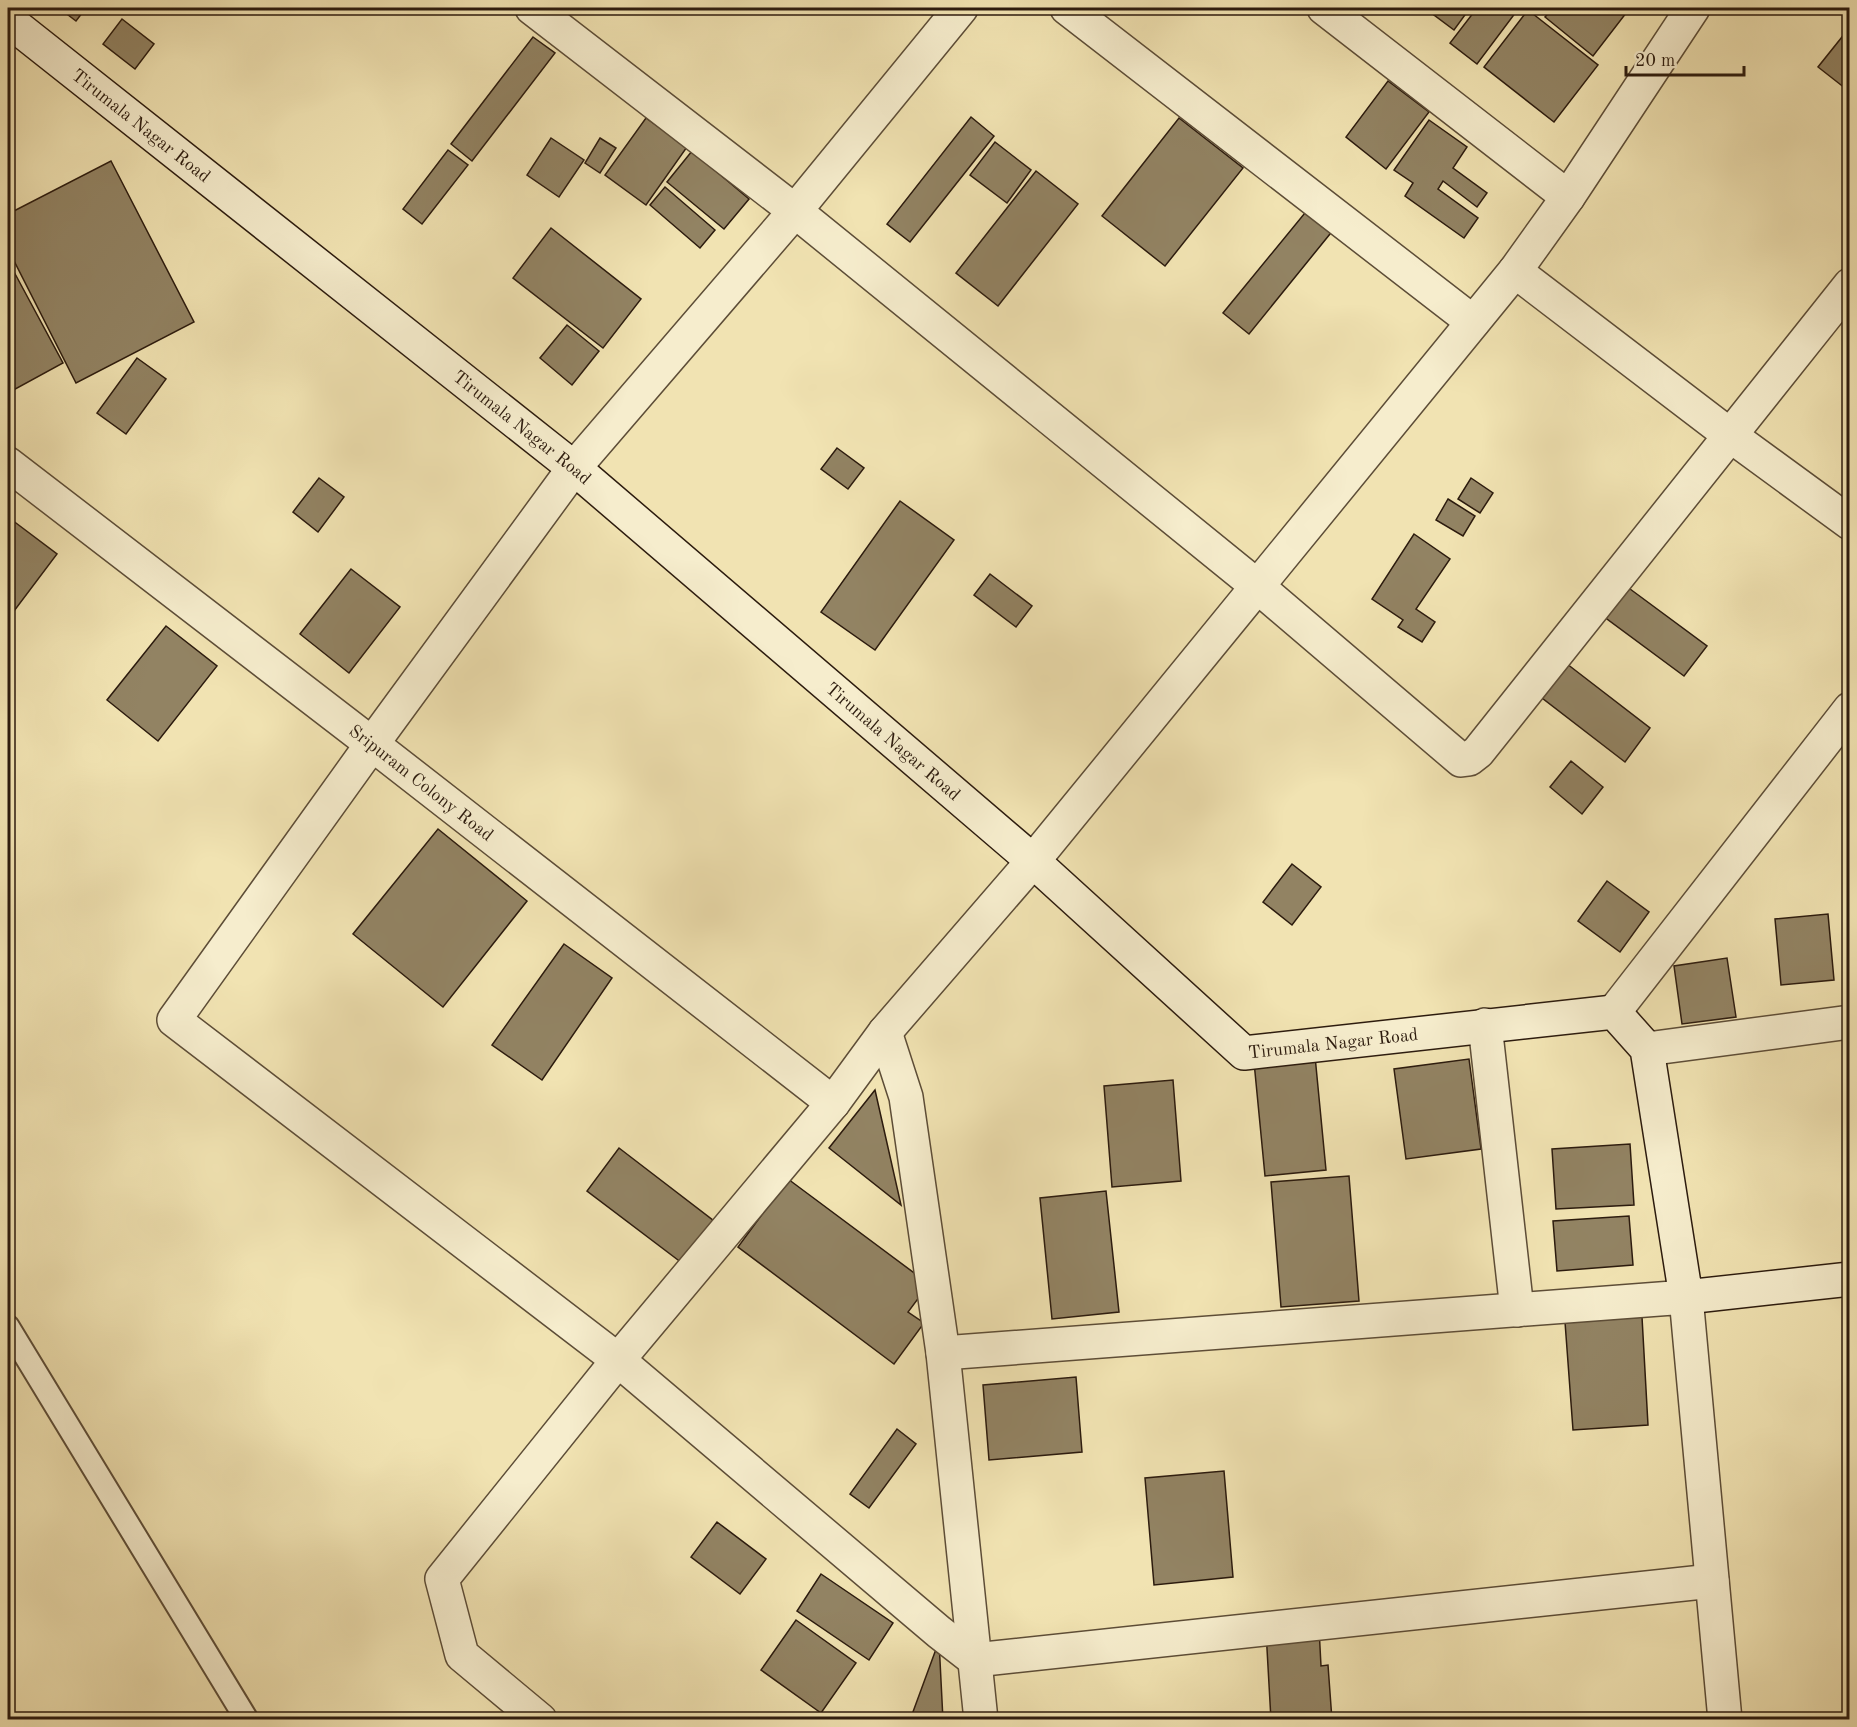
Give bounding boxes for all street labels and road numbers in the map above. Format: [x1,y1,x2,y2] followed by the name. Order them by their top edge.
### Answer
[68,66,213,186] street label: Tirumala Nagar Road
[449,368,594,488] street label: Tirumala Nagar Road
[822,680,963,804] street label: Tirumala Nagar Road
[345,722,496,845] street label: Sripuram Colony Road
[1247,1026,1419,1062] street label: Tirumala Nagar Road

